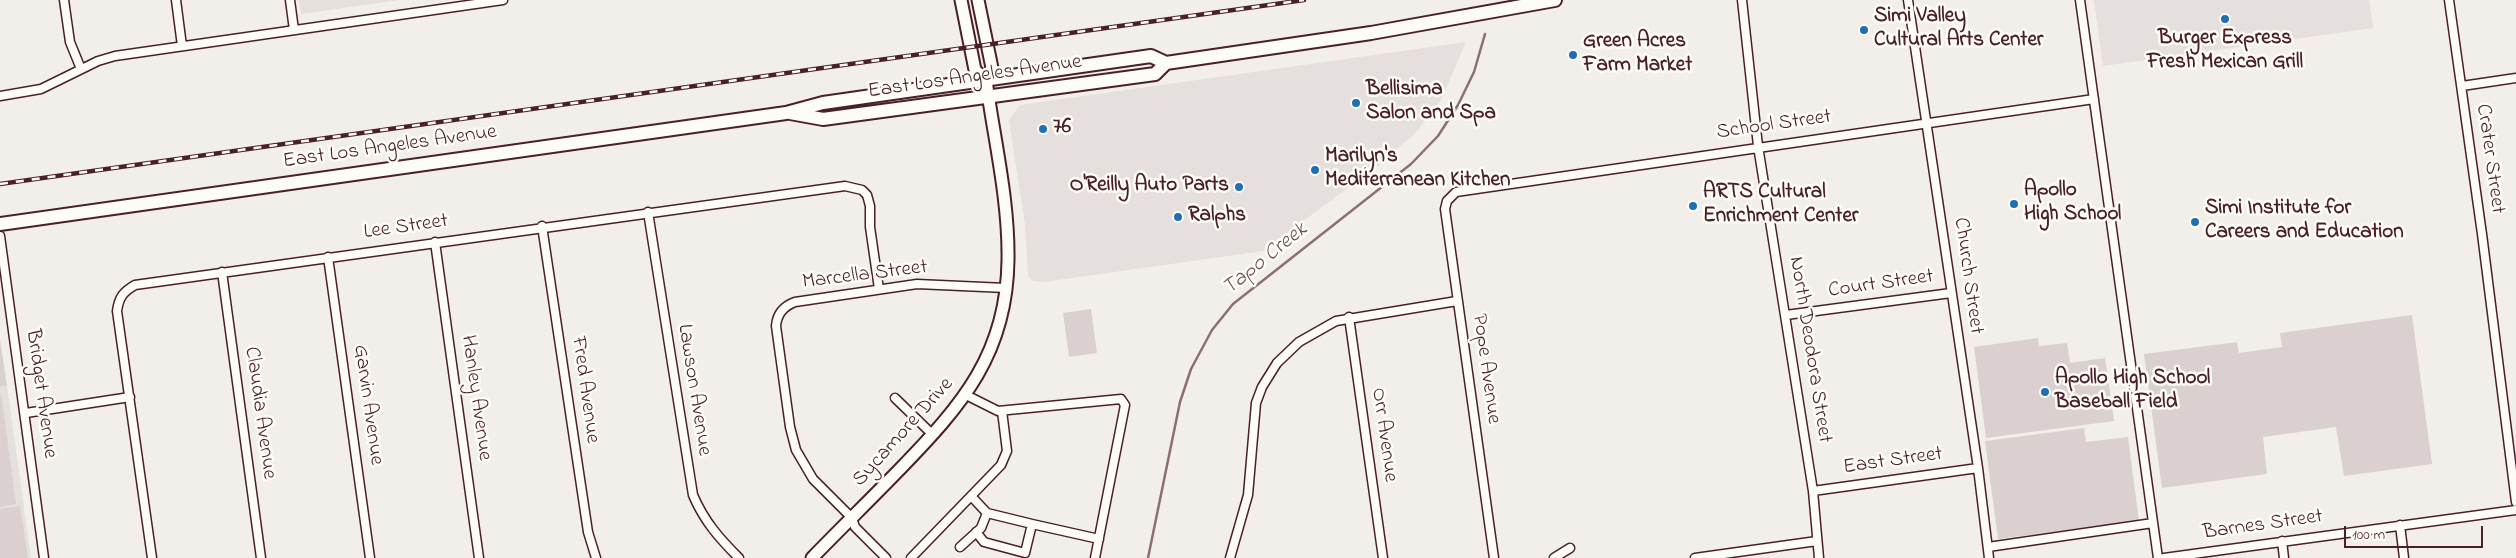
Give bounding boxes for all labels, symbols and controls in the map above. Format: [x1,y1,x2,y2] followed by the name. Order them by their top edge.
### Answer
[1874,5,2043,55] place label: Simi Valley Cultural Arts Center
[2219,13,2231,25] marker: Burger Express Fresh Mexican Grill
[1858,24,1870,36] marker: Simi Valley Cultural Arts Center
[2147,27,2303,77] place label: Burger Express Fresh Mexican Grill
[1583,30,1692,80] place label: Green Acres Farm Market
[1567,49,1579,61] marker: Green Acres Farm Market
[867,51,1083,105] street label: East Los Angeles Avenue
[1366,78,1496,128] place label: Bellisima Salon and Spa
[1350,97,1362,109] marker: Bellisima Salon and Spa
[2469,103,2509,215] street label: Crater Street
[1715,105,1833,147] street label: School Street
[1053,116,1071,142] place label: 76
[282,121,498,175] street label: East Los Angeles Avenue
[1037,123,1049,135] marker: 76
[1325,145,1510,195] place label: Marilyn's Mediterranean Kitchen
[1309,164,1321,176] marker: Marilyn's Mediterranean Kitchen
[1070,174,1229,200] place label: O'Reilly Auto Parts
[2024,179,2121,229] place label: Apollo High School
[1233,181,1245,193] marker: O'Reilly Auto Parts
[1703,181,1858,231] place label: ARTS Cultural Enrichment Center
[2205,197,2404,247] place label: Simi Institute for Careers and Education
[2008,198,2020,210] marker: Apollo High School
[1687,200,1699,212] marker: ARTS Cultural Enrichment Center
[1188,204,1246,230] place label: Ralphs
[362,210,450,246] street label: Lee Street
[1172,211,1184,223] marker: Ralphs
[1946,216,1988,336] street label: Church Street
[2189,216,2201,228] marker: Simi Institute for Careers and Education
[1218,218,1314,302] water label: Tapo Creek
[1782,255,1836,445] street label: North Deodora Street
[801,256,929,296] street label: Marcella Street
[1827,265,1935,305] street label: Court Street
[1465,312,1505,426] street label: Pope Avenue
[670,322,716,458] street label: Lawson Avenue
[18,328,62,460] street label: Bridget Avenue
[454,334,496,462] street label: Hanley Avenue
[564,335,604,445] street label: Fred Avenue
[346,343,388,467] street label: Garvin Avenue
[237,345,281,481] street label: Claudia Avenue
[2055,367,2210,417] place label: Apollo High School Baseball Field
[848,373,960,493] street label: Sycamore Drive
[1364,386,1402,484] street label: Orr Avenue
[2039,386,2051,398] marker: Apollo High School Baseball Field
[1842,443,1944,481] street label: East Street
[2202,505,2324,547] street label: Barnes Street
[2346,516,2485,548] scale bar
[2352,524,2385,546] text: 100 m

